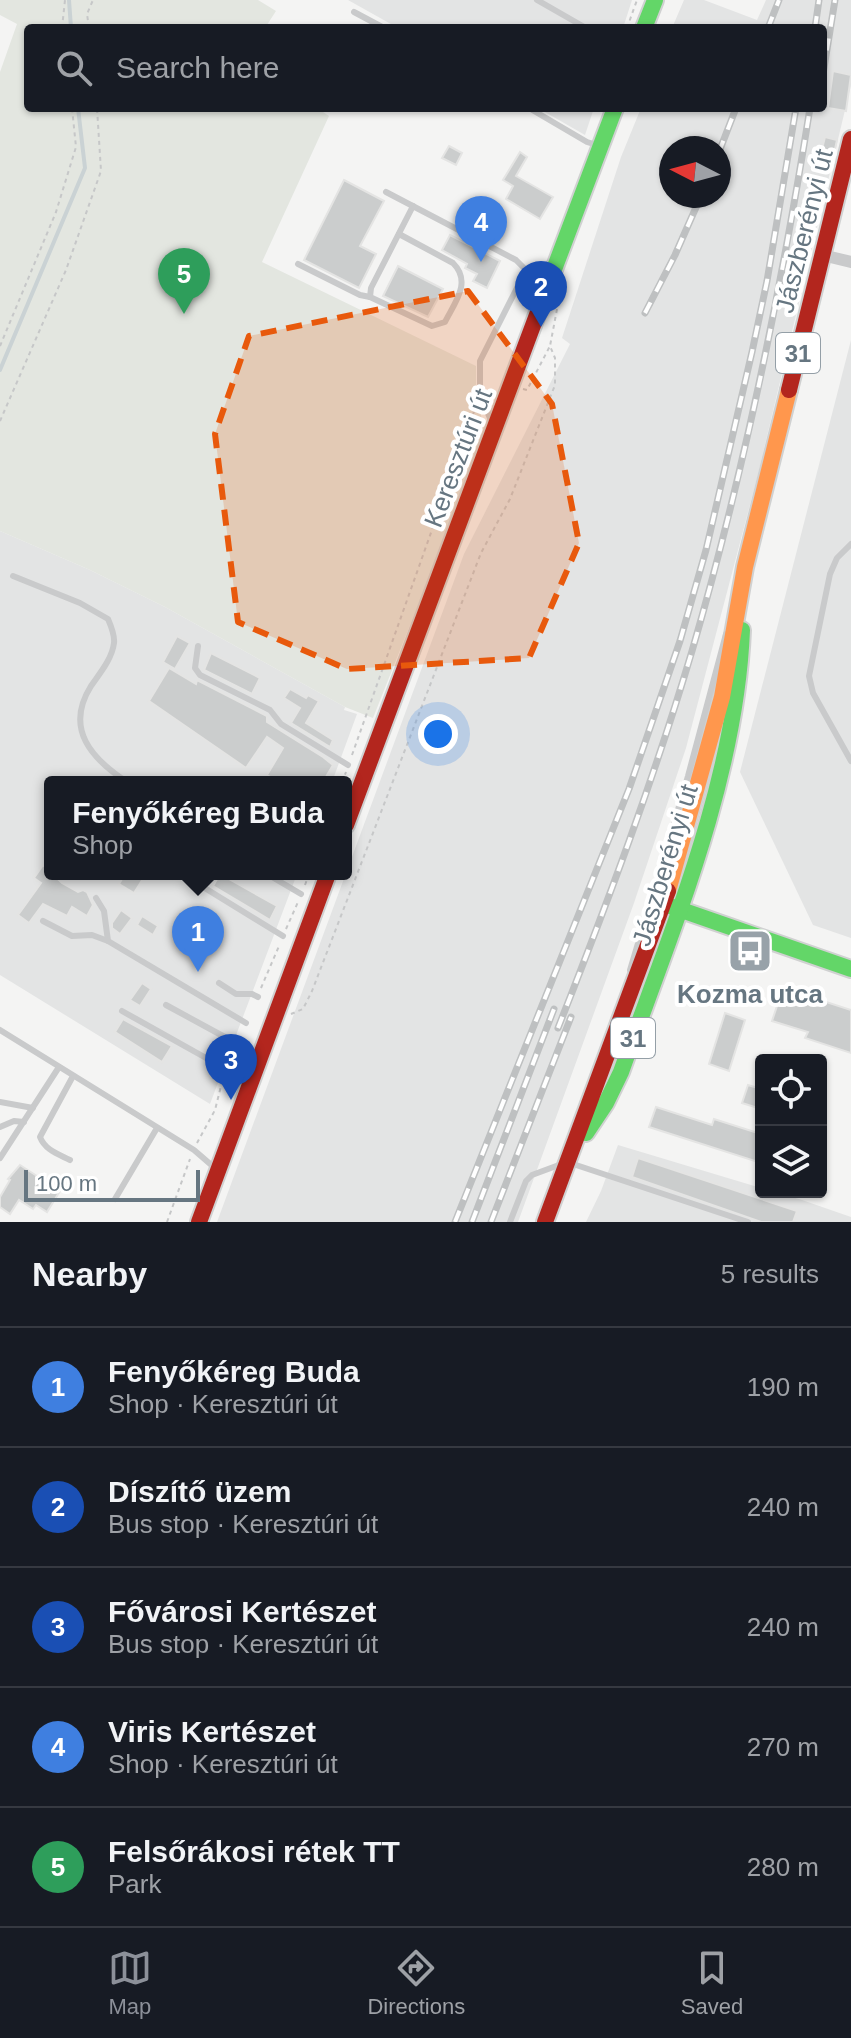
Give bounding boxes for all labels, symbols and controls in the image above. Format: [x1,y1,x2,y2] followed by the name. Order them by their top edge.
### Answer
[24,24,827,112] search box
[52,46,96,90] icon: search
[116,51,279,84] text: Search here
[659,136,731,208] north arrow
[769,145,839,316] street label: Jászberényi út
[455,196,507,262] pin: 4
[158,248,210,314] pin: 5
[515,261,567,327] pin: 2
[776,333,820,373] road number: 31
[418,384,498,532] street label: Keresztúri út
[418,714,458,754] your location
[44,776,352,880] popup
[626,780,704,950] street label: Jászberényi út
[72,796,324,829] text: Fenyőkéreg Buda
[72,830,133,860] text: Shop
[172,906,224,972] pin: 1
[726,927,774,975] bus stop icon: Kozma utca
[677,979,823,1009] place label: Kozma utca
[611,1018,655,1058] road number: 31
[205,1034,257,1100] pin: 3
[755,1054,827,1198] map controls
[755,1054,827,1126] button: locate
[755,1126,827,1198] button: layers
[24,1166,200,1202] scale bar
[36,1171,97,1196] text: 100 m
[32,1255,147,1293] text: Nearby
[721,1259,819,1289] text: 5 results
[108,1355,360,1388] text: Fenyőkéreg Buda
[51,1372,65,1402] text: 1
[747,1372,819,1402] text: 190 m
[108,1389,338,1419] text: Shop · Keresztúri út
[108,1475,291,1508] text: Díszítő üzem
[51,1492,65,1522] text: 2
[747,1492,819,1522] text: 240 m
[108,1509,378,1539] text: Bus stop · Keresztúri út
[108,1595,376,1628] text: Fővárosi Kertészet
[51,1612,65,1642] text: 3
[747,1612,819,1642] text: 240 m
[108,1629,378,1659] text: Bus stop · Keresztúri út
[108,1715,316,1748] text: Viris Kertészet
[51,1732,65,1762] text: 4
[747,1732,819,1762] text: 270 m
[108,1749,338,1779] text: Shop · Keresztúri út
[108,1835,400,1868] text: Felsőrákosi rétek TT
[51,1852,65,1882] text: 5
[747,1852,819,1882] text: 280 m
[108,1869,161,1899] text: Park
[108,1946,152,2020] tab: Map
[367,1946,465,2020] tab: Directions
[681,1946,743,2020] tab: Saved

